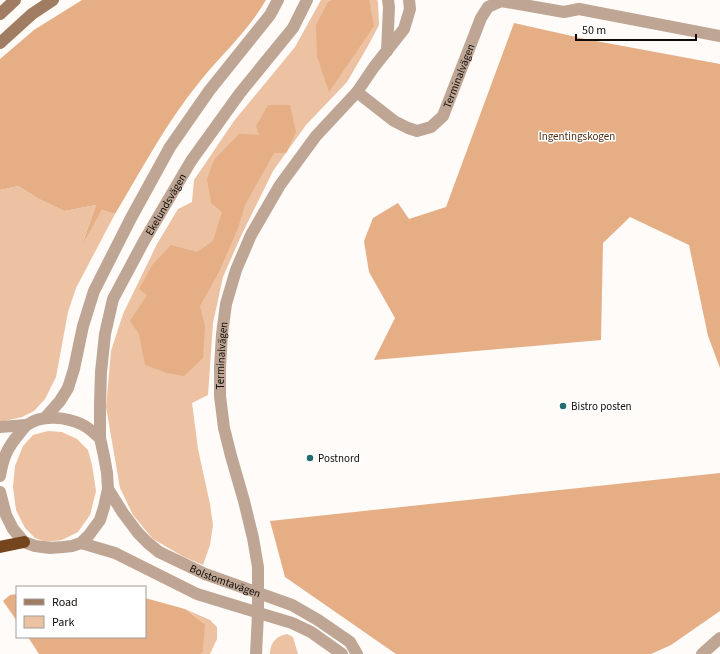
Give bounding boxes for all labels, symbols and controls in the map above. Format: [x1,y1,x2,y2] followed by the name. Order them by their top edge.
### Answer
[576,16,696,42] scale bar
[582,22,606,39] text: 50 m
[440,42,478,111] street label: Terminalvägen
[539,129,615,144] park label: Ingentingskogen
[142,171,190,238] street label: Ekelundsvägen
[213,321,232,390] street label: Terminalvägen
[571,399,632,414] place label: Bistro posten
[558,401,568,411] marker: Bistro posten
[318,451,360,466] place label: Postnord
[305,453,315,463] marker: Postnord
[187,561,263,601] street label: Bolstomtavägen
[16,586,146,638] legend
[52,594,78,611] text: Road
[52,614,74,631] text: Park

